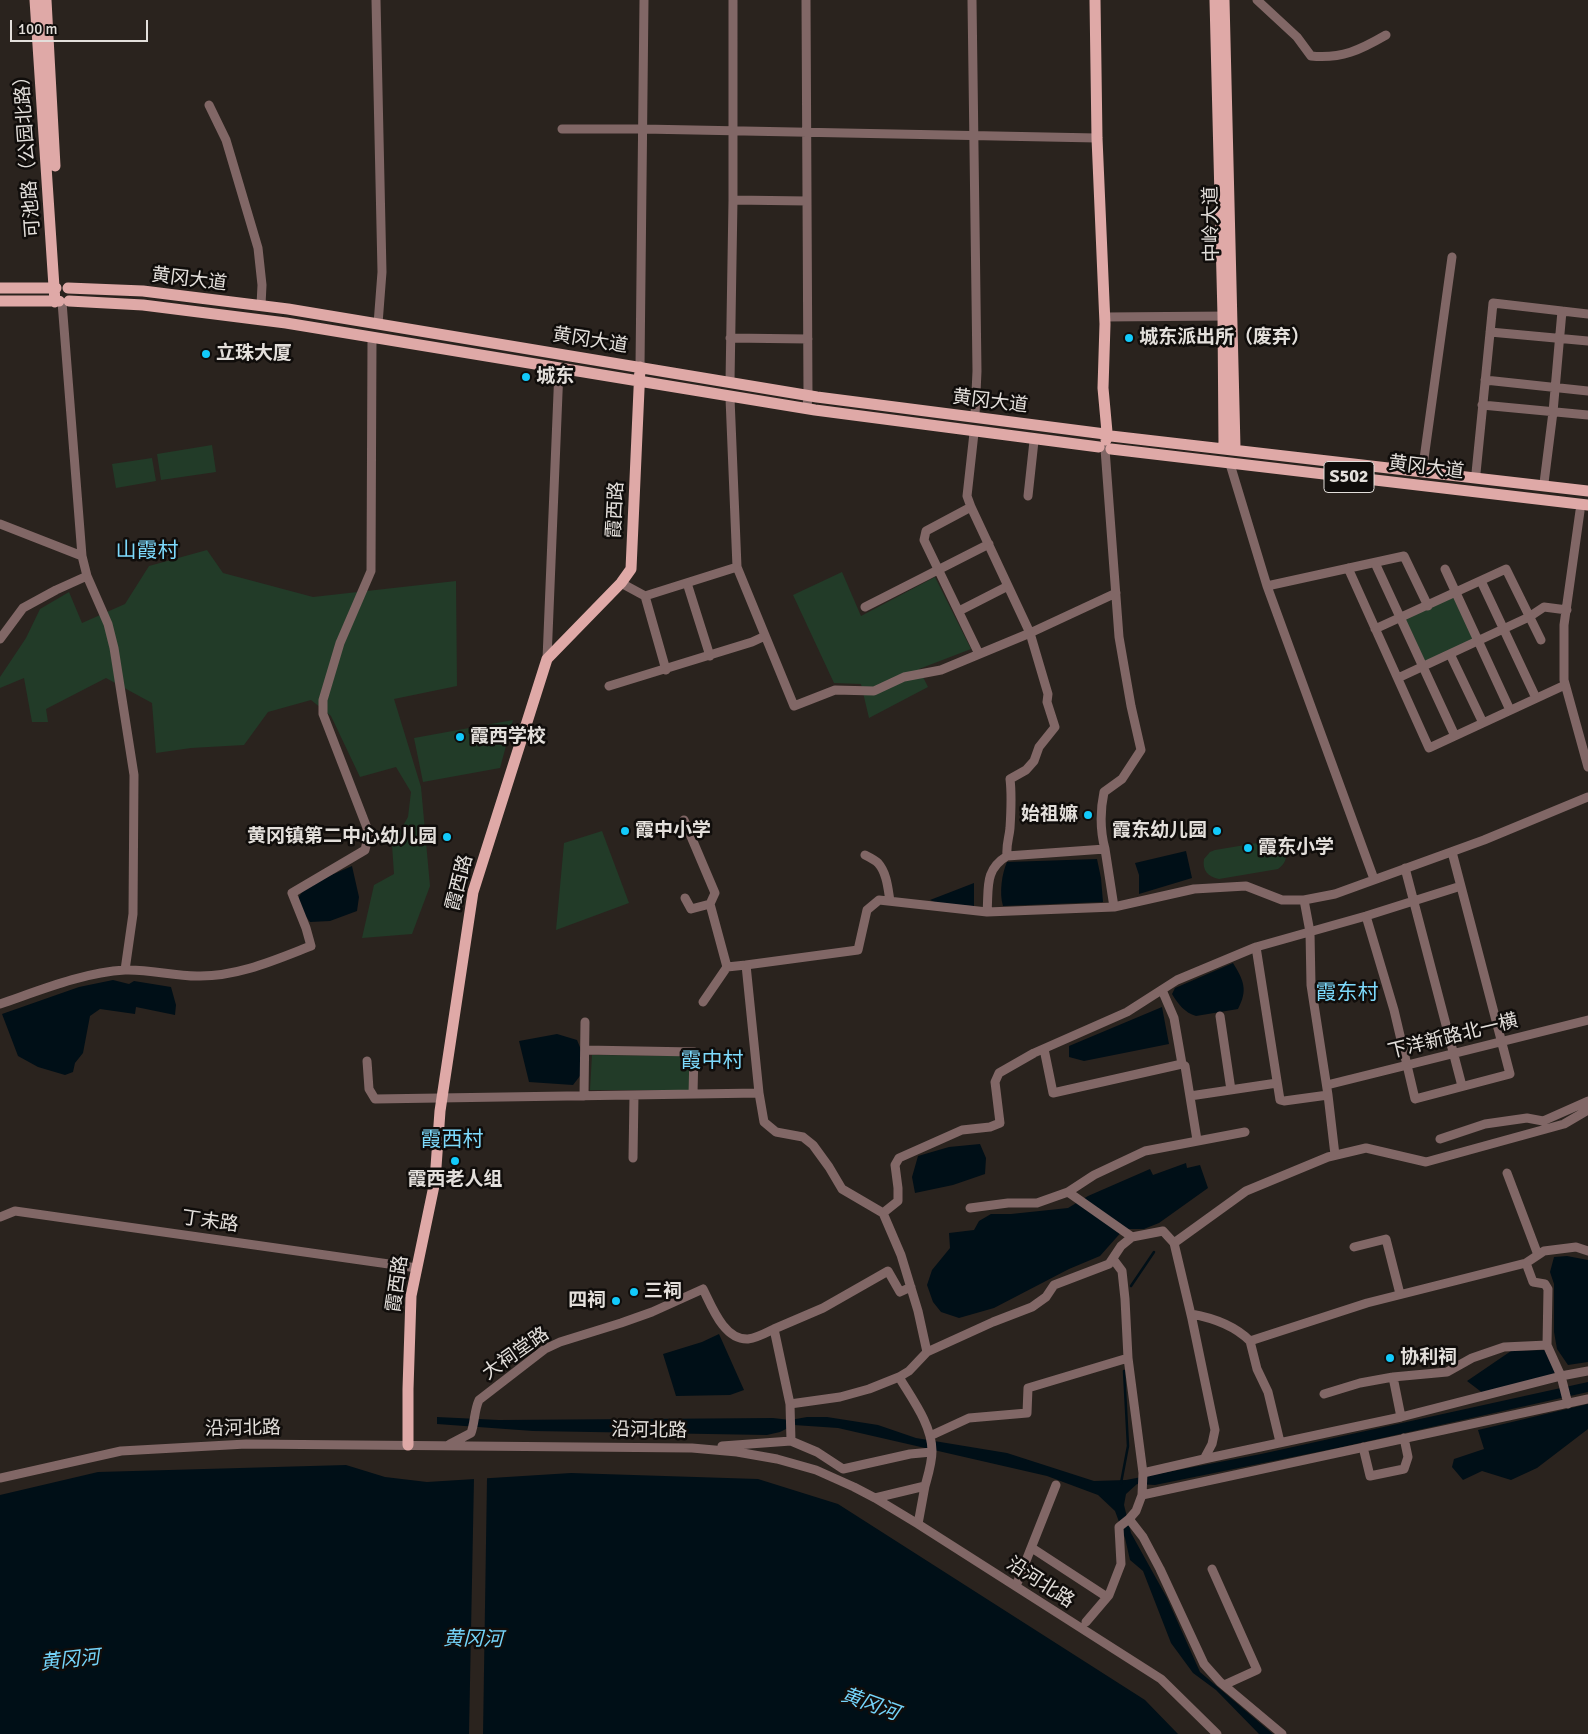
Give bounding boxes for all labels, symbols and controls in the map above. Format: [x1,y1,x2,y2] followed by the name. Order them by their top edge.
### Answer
[12,10,150,42] scale bar
[18,20,58,38] text: 100 m
[11,66,45,238] street label: 可池路（公园北路）
[1200,186,1224,262] street label: 中岭大道
[150,264,228,296] street label: 黄冈大道
[551,324,629,358] street label: 黄冈大道
[1139,327,1310,349] place label: 城东派出所（废弃）
[1123,332,1135,344] marker: 城东派出所（废弃）
[216,343,292,365] place label: 立珠大厦
[200,348,212,360] marker: 立珠大厦
[536,366,574,388] place label: 城东
[520,371,532,383] marker: 城东
[951,386,1029,418] street label: 黄冈大道
[1387,452,1465,484] street label: 黄冈大道
[1324,462,1374,492] road number: S502
[603,481,629,539] street label: 霞西路
[116,538,178,564] district label: 山霞村
[470,726,546,748] place label: 霞西学校
[454,731,466,743] marker: 霞西学校
[1021,804,1078,826] place label: 始祖嫲
[1082,809,1094,821] marker: 始祖嫲
[635,820,711,842] place label: 霞中小学
[1112,820,1207,842] place label: 霞东幼儿园
[619,825,631,837] marker: 霞中小学
[1211,825,1223,837] marker: 霞东幼儿园
[247,826,437,848] place label: 黄冈镇第二中心幼儿园
[441,831,453,843] marker: 黄冈镇第二中心幼儿园
[1258,837,1334,859] place label: 霞东小学
[1242,842,1254,854] marker: 霞东小学
[442,853,478,913] street label: 霞西路
[1316,980,1378,1006] district label: 霞东村
[1386,1010,1520,1064] street label: 下洋新路北一横
[681,1048,743,1074] district label: 霞中村
[421,1127,483,1153] district label: 霞西村
[449,1155,461,1167] marker: 霞西老人组
[408,1169,502,1191] place label: 霞西老人组
[180,1207,240,1237] street label: 丁未路
[383,1254,413,1314] street label: 霞西路
[644,1281,682,1303] place label: 三祠
[628,1286,640,1298] marker: 三祠
[568,1290,606,1312] place label: 四祠
[610,1295,622,1307] marker: 四祠
[478,1323,554,1385] street label: 大祠堂路
[1400,1347,1457,1369] place label: 协利祠
[1384,1352,1396,1364] marker: 协利祠
[205,1417,281,1441] street label: 沿河北路
[611,1419,687,1443] street label: 沿河北路
[1002,1553,1078,1613] street label: 沿河北路
[443,1627,503,1653] water label: 黄冈河
[39,1646,101,1676] water label: 黄冈河
[838,1683,902,1727] water label: 黄冈河

